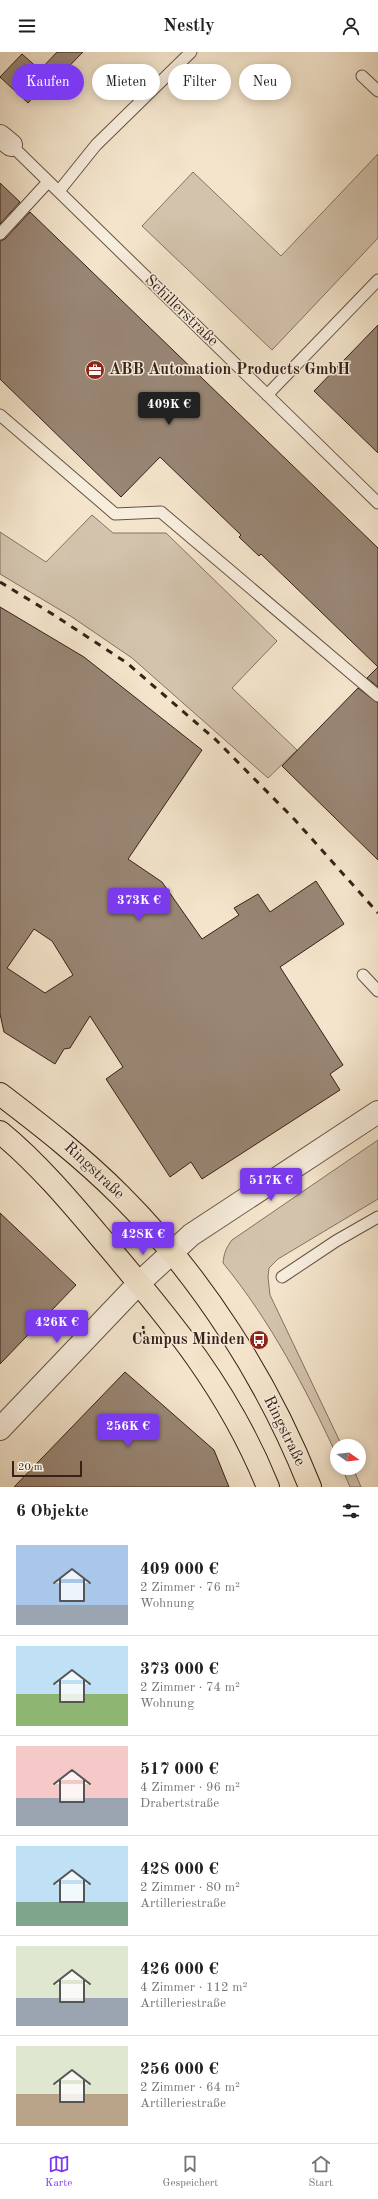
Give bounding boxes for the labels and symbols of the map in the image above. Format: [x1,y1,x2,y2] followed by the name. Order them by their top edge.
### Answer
[141,272,221,350] street label: Schillerstraße
[84,359,106,381] office icon: ABB Automation Products GmbH
[109,362,350,378] place label: ABB Automation Products GmbH
[136,392,202,426] pin: 409K €
[106,888,172,922] pin: 373K €
[61,1139,127,1203] street label: Ringstraße
[238,1168,304,1202] pin: 517K €
[110,1222,176,1256] pin: 428K €
[24,1310,90,1344] pin: 426K €
[248,1329,270,1351] bus stop icon: Campus Minden
[132,1332,245,1348] place label: Campus Minden
[260,1393,308,1469] street label: Ringstraße
[95,1414,161,1448] pin: 256K €
[330,1439,366,1475] north arrow
[12,1459,82,1478] scale bar

